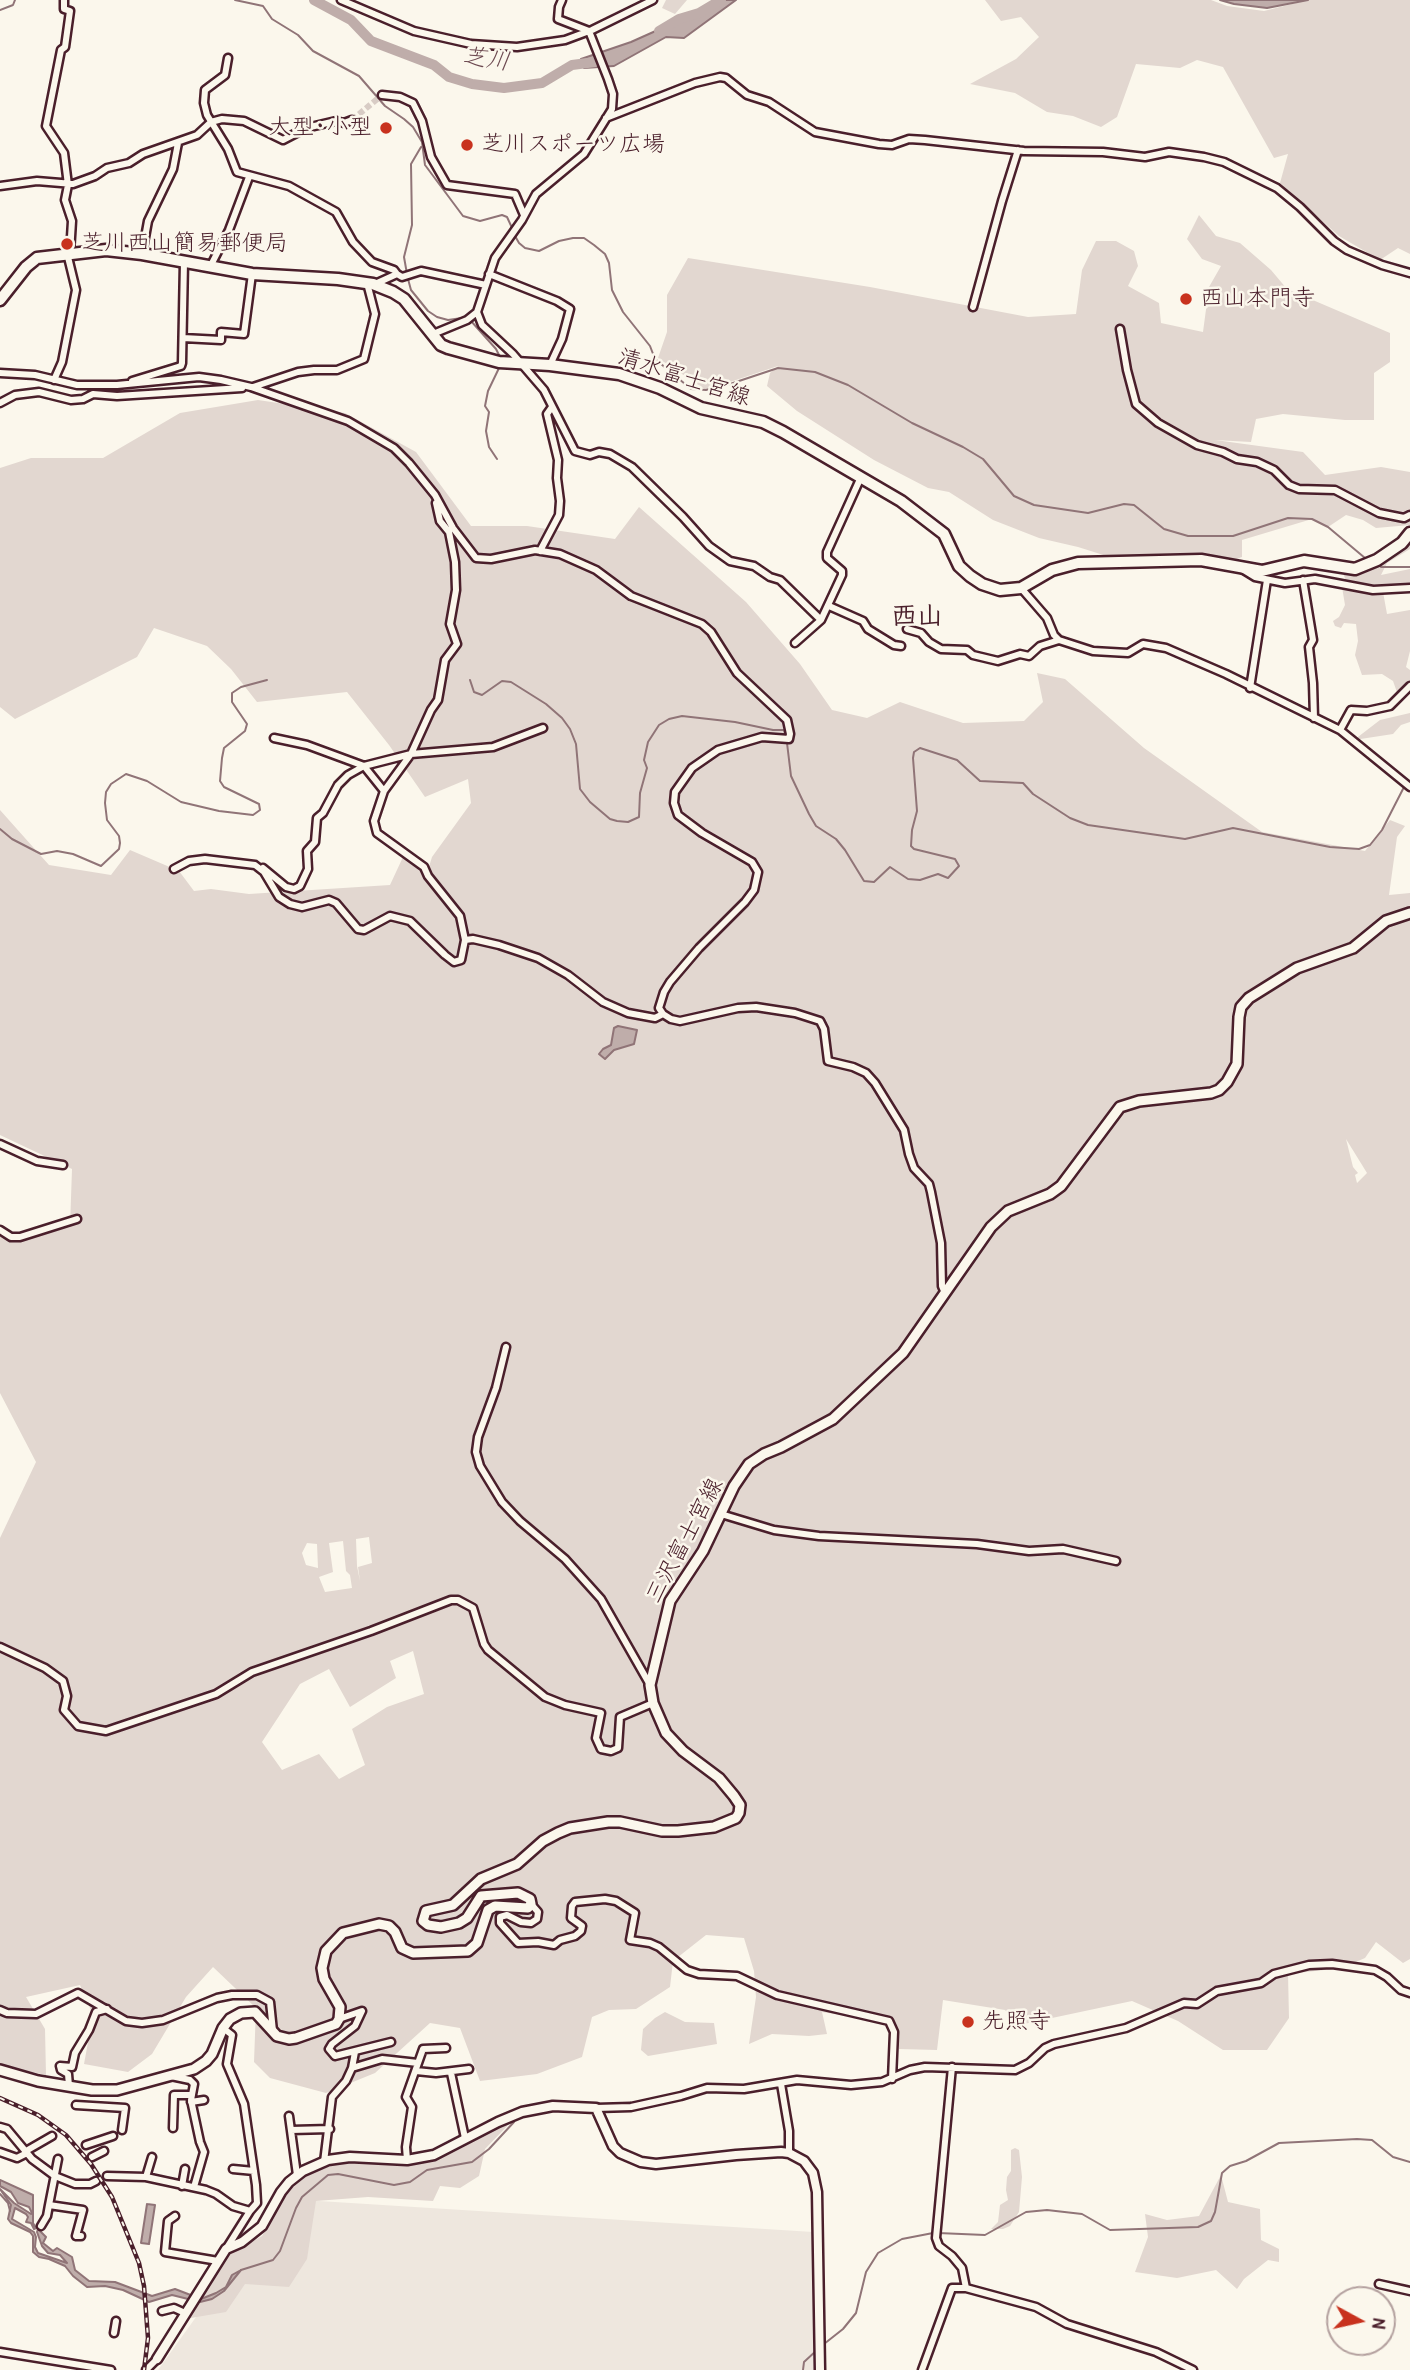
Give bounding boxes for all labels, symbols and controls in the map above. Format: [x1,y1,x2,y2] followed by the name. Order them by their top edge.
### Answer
[460,42,512,78] water label: 芝川
[269,114,372,142] place label: 大型･小型
[378,120,394,136] marker: 大型･小型
[481,131,665,159] place label: 芝川スポーツ広場
[459,137,475,153] marker: 芝川スポーツ広場
[81,230,288,258] place label: 芝川西山簡易郵便局
[59,236,75,252] marker: 芝川西山簡易郵便局
[1200,285,1315,313] place label: 西山本門寺
[1178,291,1194,307] marker: 西山本門寺
[614,344,754,412] street label: 清水富士宮線
[891,601,943,633] district label: 西山
[640,1474,730,1608] street label: 三沢富士宮線
[982,2008,1051,2036] place label: 先照寺
[960,2014,976,2030] marker: 先照寺
[1326,2286,1396,2356] north arrow
[1366,2317,1393,2330] text: N

